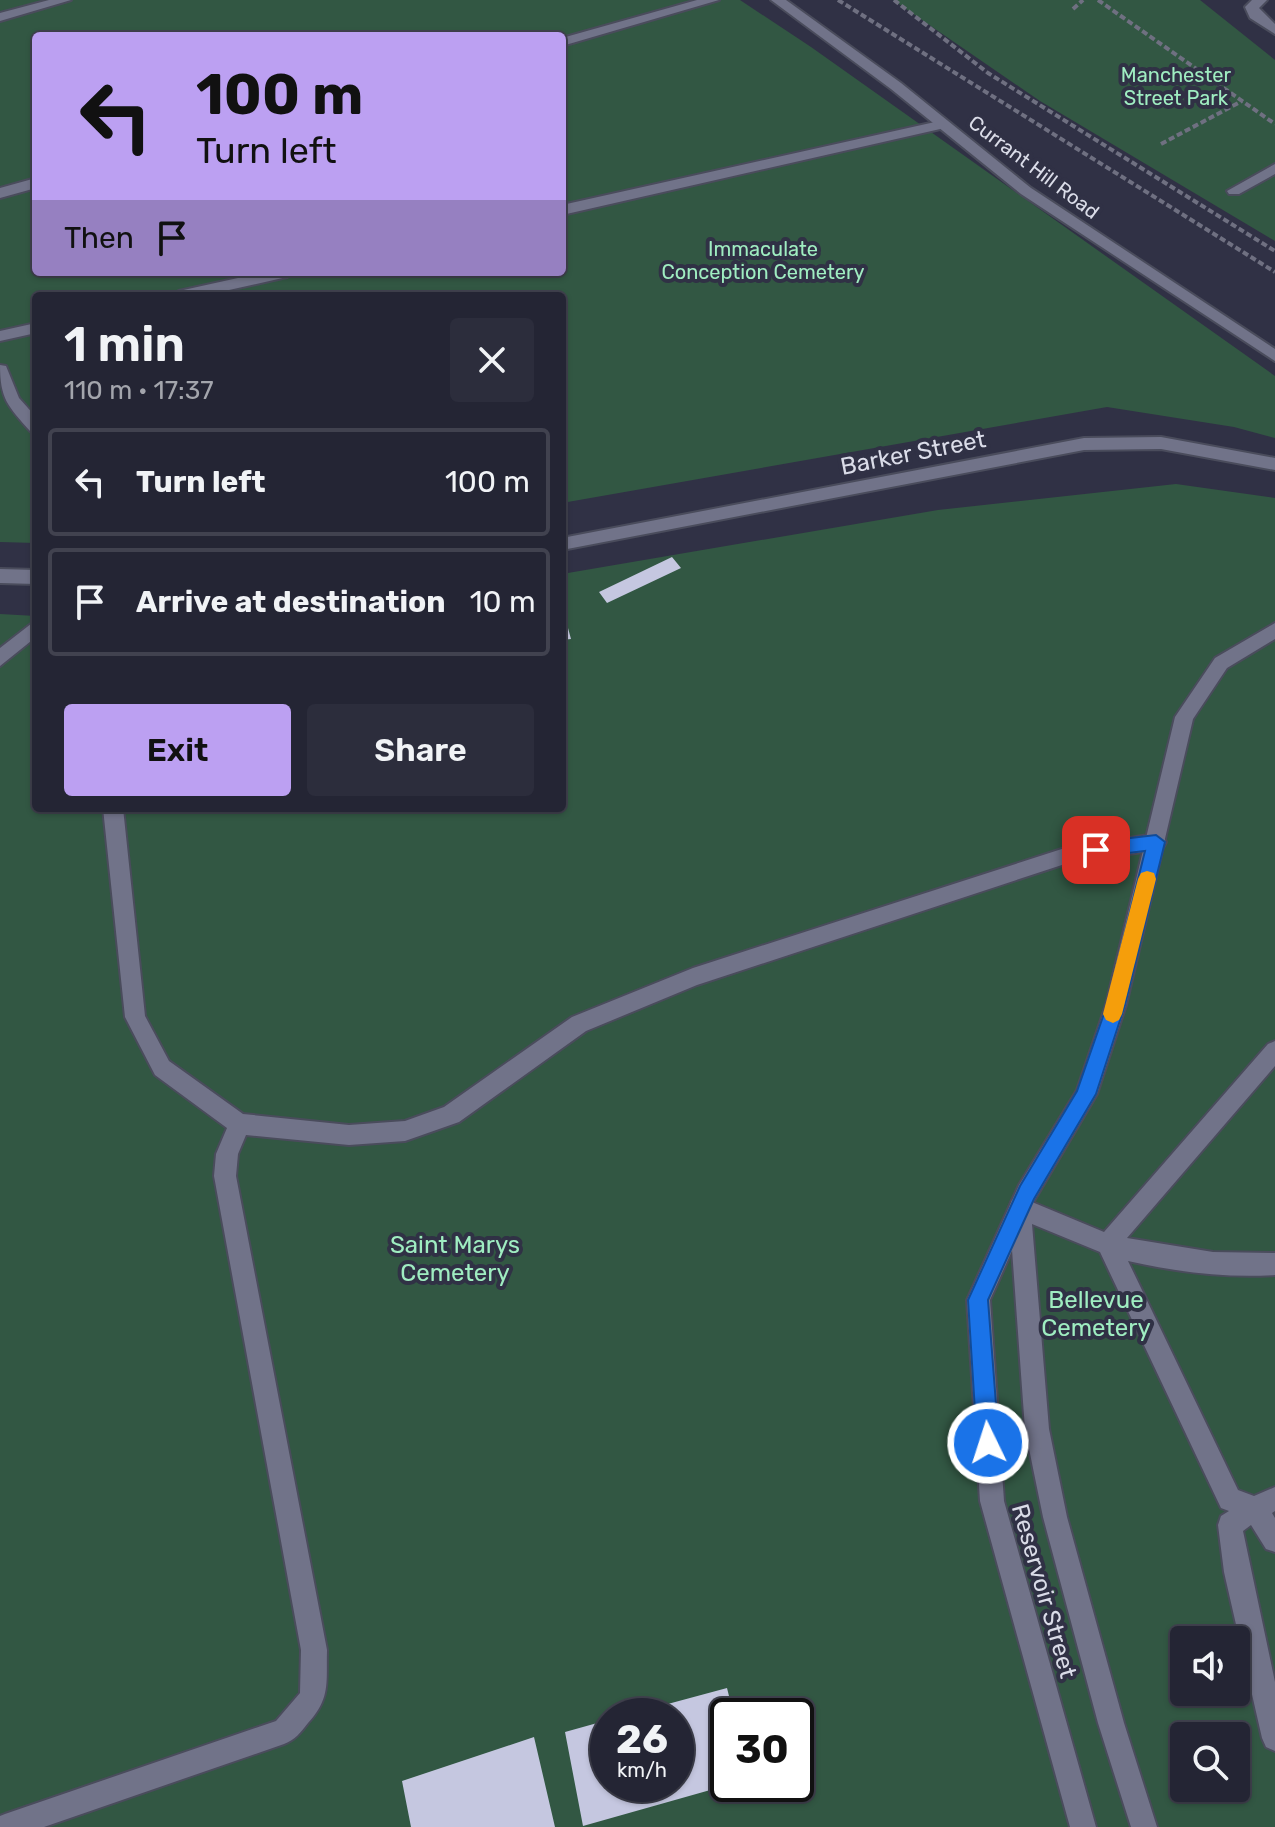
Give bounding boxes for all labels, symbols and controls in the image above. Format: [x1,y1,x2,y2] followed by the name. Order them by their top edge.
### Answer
[196,62,363,128] text: 100 m
[1121,63,1232,110] park label: Manchester Street Park
[64,64,168,168] icon: left
[964,110,1104,224] street label: Currant Hill Road
[196,129,337,172] text: Turn left
[150,216,194,260] icon: arrive
[64,220,134,256] text: Then
[661,237,865,284] park label: Immaculate Conception Cemetery
[64,316,185,373] text: 1 min
[450,318,534,402] button: close
[64,375,214,406] text: 110 m · 17:37
[838,425,988,481] street label: Barker Street
[68,460,112,504] icon: left
[136,464,266,500] text: Turn left
[445,464,530,500] text: 100 m
[68,580,112,624] icon: arrive
[136,584,446,620] text: Arrive at destination
[470,584,536,620] text: 10 m
[64,704,291,796] button: Exit
[307,704,534,796] button: Share
[1062,816,1130,884] pin
[1074,828,1118,872] icon: arrive
[390,1231,520,1287] park label: Saint Marys Cemetery
[1041,1286,1151,1342] park label: Bellevue Cemetery
[946,1401,1030,1485] position arrow
[1006,1501,1082,1681] street label: Reservoir Street
[1170,1626,1250,1802] map controls
[1170,1626,1250,1706] button: sound
[710,1698,814,1802] speed limit sign: 30
[616,1716,668,1763] text: 26
[1170,1722,1250,1802] button: search
[617,1758,667,1782] text: km/h

